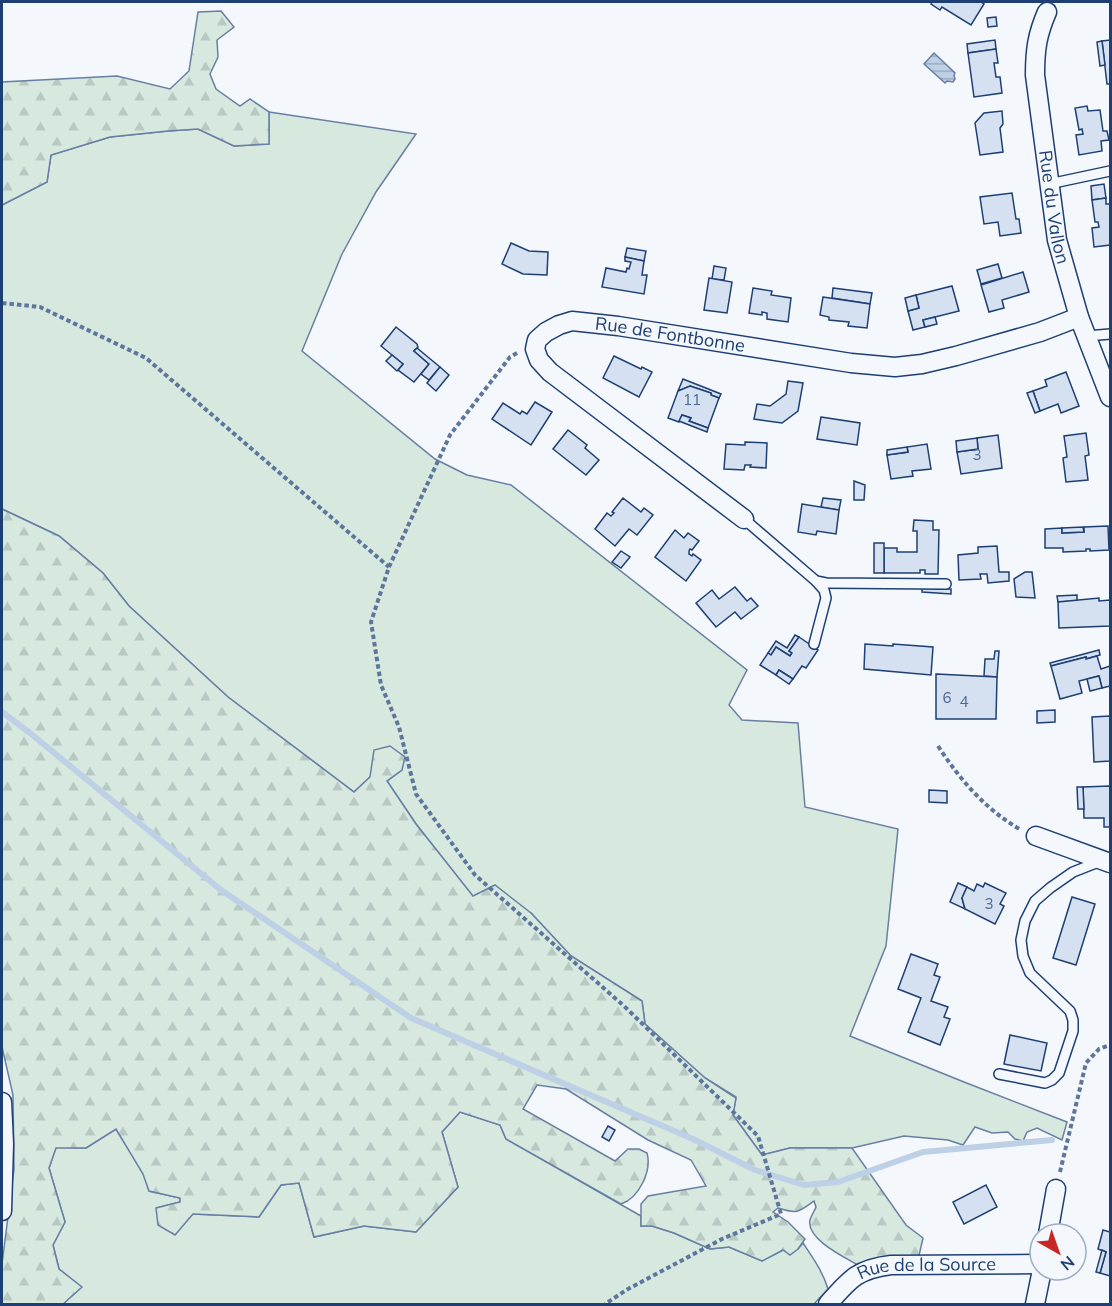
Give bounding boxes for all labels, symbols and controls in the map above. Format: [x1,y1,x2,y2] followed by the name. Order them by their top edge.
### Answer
[1034,149,1075,266] street label: Rue du Vallon
[594,312,747,357] street label: Rue de Fontbonne
[683,390,701,409] house number: 11
[972,445,982,464] house number: 3
[942,688,952,707] house number: 6
[959,692,969,711] house number: 4
[984,894,994,913] house number: 3
[1028,1222,1088,1282] north arrow
[853,1252,996,1284] street label: Rue de la Source
[1057,1252,1079,1275] text: N

